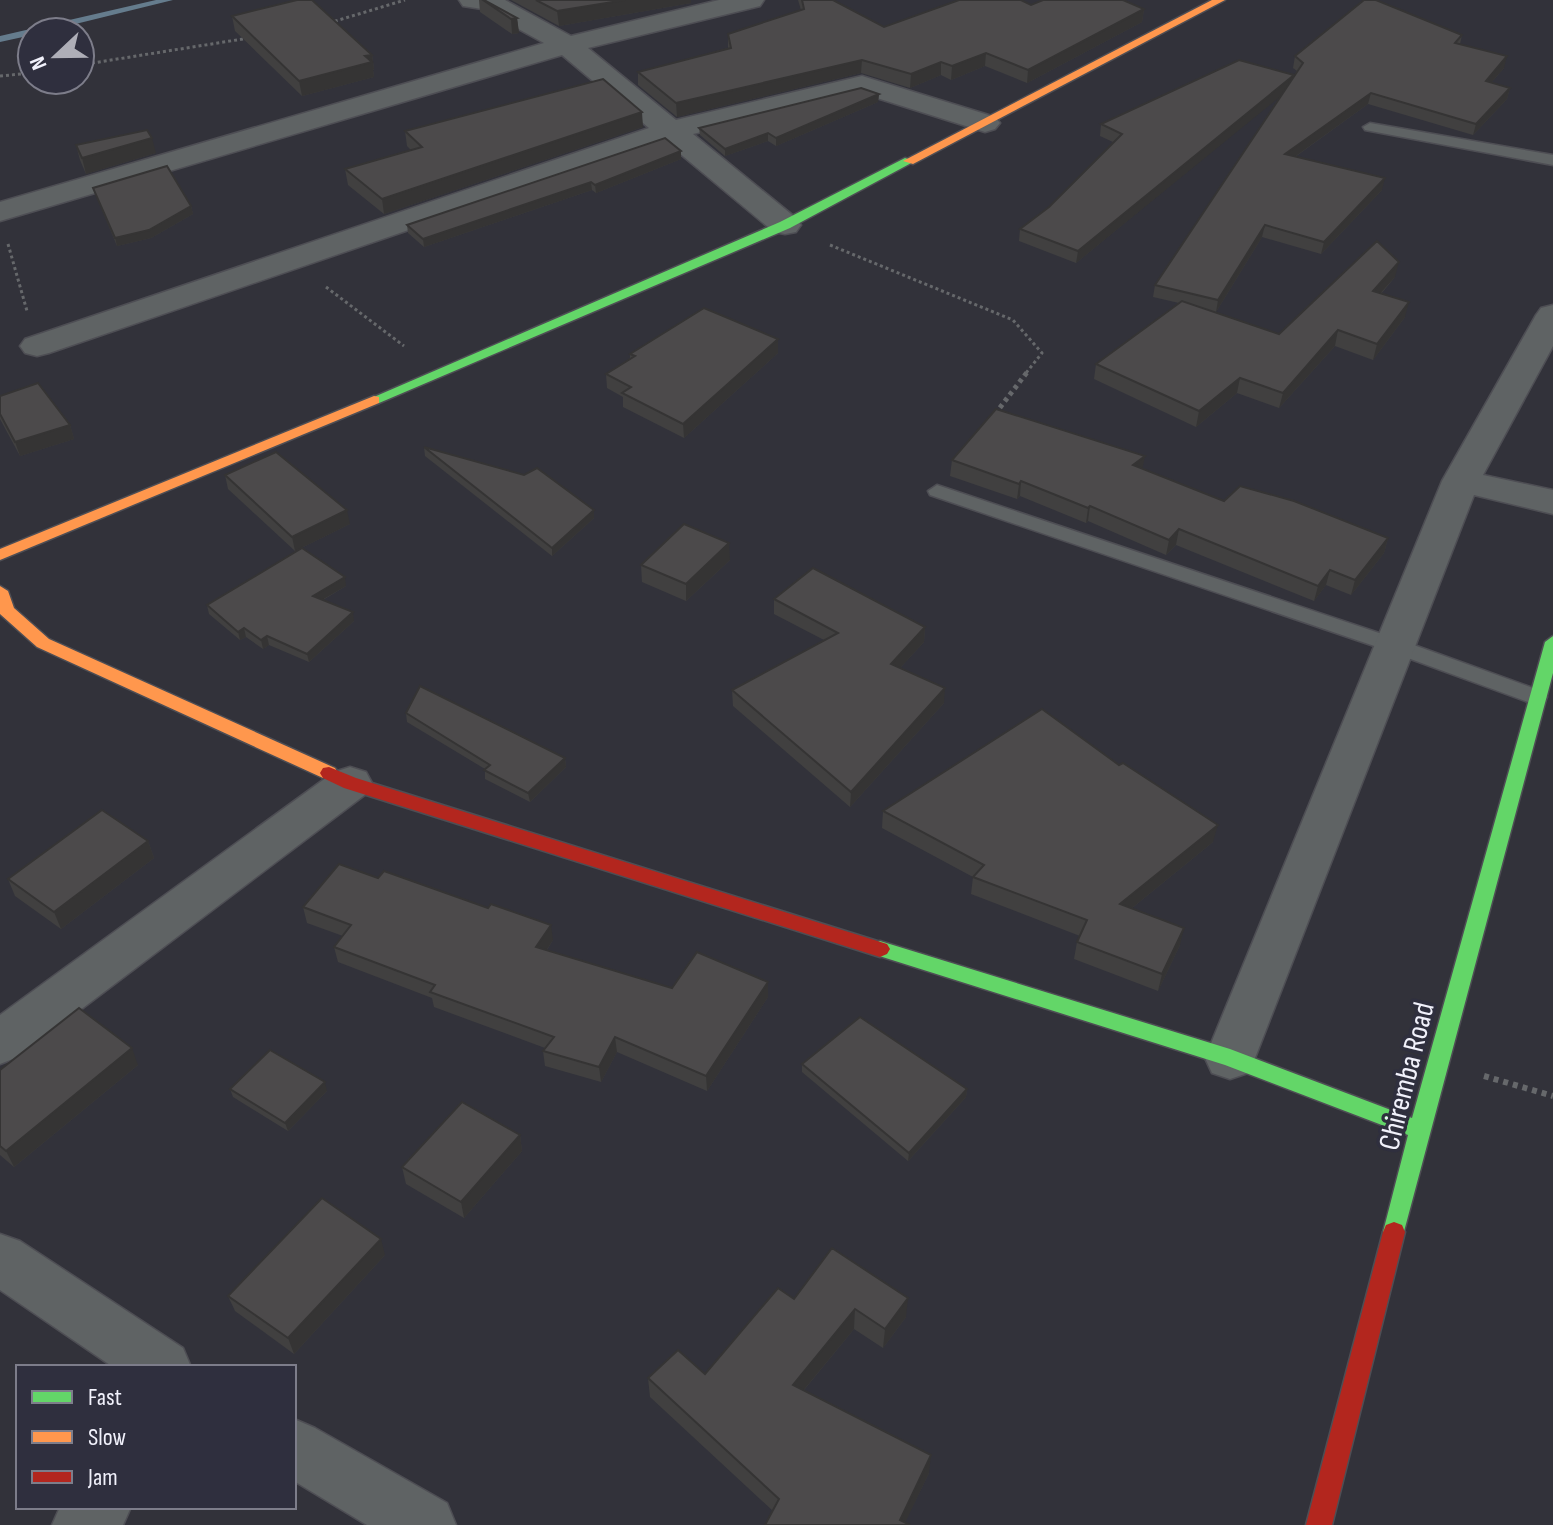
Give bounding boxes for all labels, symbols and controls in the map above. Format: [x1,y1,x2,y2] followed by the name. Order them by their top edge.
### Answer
[16,16,96,96] north arrow
[24,52,54,73] text: N
[1371,999,1443,1154] street label: Chiremba Road
[16,1365,296,1509] legend
[88,1383,122,1412] text: Fast
[88,1423,126,1452] text: Slow
[87,1463,118,1492] text: Jam

